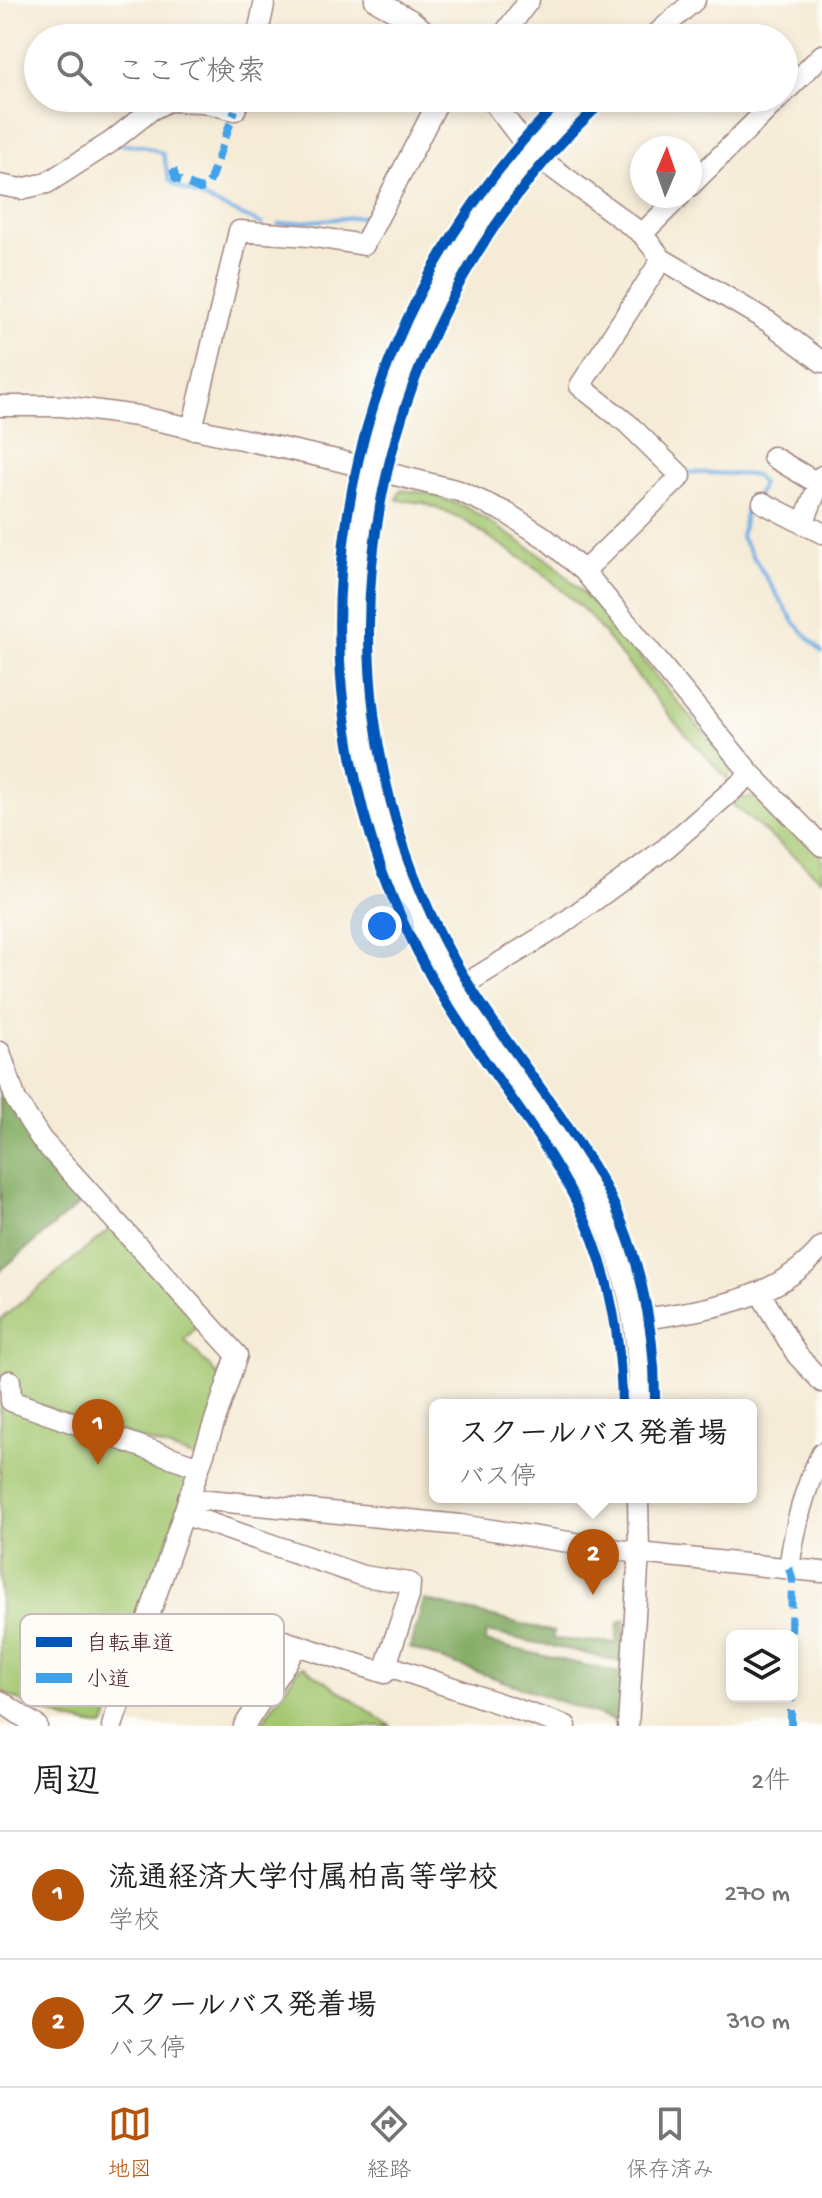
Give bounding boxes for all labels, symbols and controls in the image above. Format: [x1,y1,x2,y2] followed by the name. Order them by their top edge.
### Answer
[24,24,798,112] search box
[52,46,96,90] icon: search
[116,57,266,92] text: ここで検索
[630,136,702,208] north arrow
[362,906,402,946] your location
[72,1399,124,1465] pin: 1
[429,1399,757,1503] popup
[459,1419,727,1454] text: スクールバス発着場
[459,1464,537,1495] text: バス停
[567,1529,619,1595] pin: 2
[20,1614,284,1706] legend
[726,1630,798,1702] map controls
[726,1630,798,1702] button: layers
[86,1631,174,1659] text: 自転車道
[86,1668,130,1695] text: 小道
[32,1765,100,1805] text: 周辺
[751,1768,790,1799] text: 2件
[108,1863,498,1898] text: 流通経済大学付属柏高等学校
[53,1880,63,1911] text: 1
[724,1880,790,1911] text: 270 m
[108,1908,160,1939] text: 学校
[108,1991,377,2026] text: スクールバス発着場
[52,2008,64,2039] text: 2
[727,2008,790,2039] text: 310 m
[108,2036,186,2067] text: バス停
[108,2102,152,2185] tab: 地図
[367,2102,411,2185] tab: 経路
[626,2102,714,2185] tab: 保存済み

